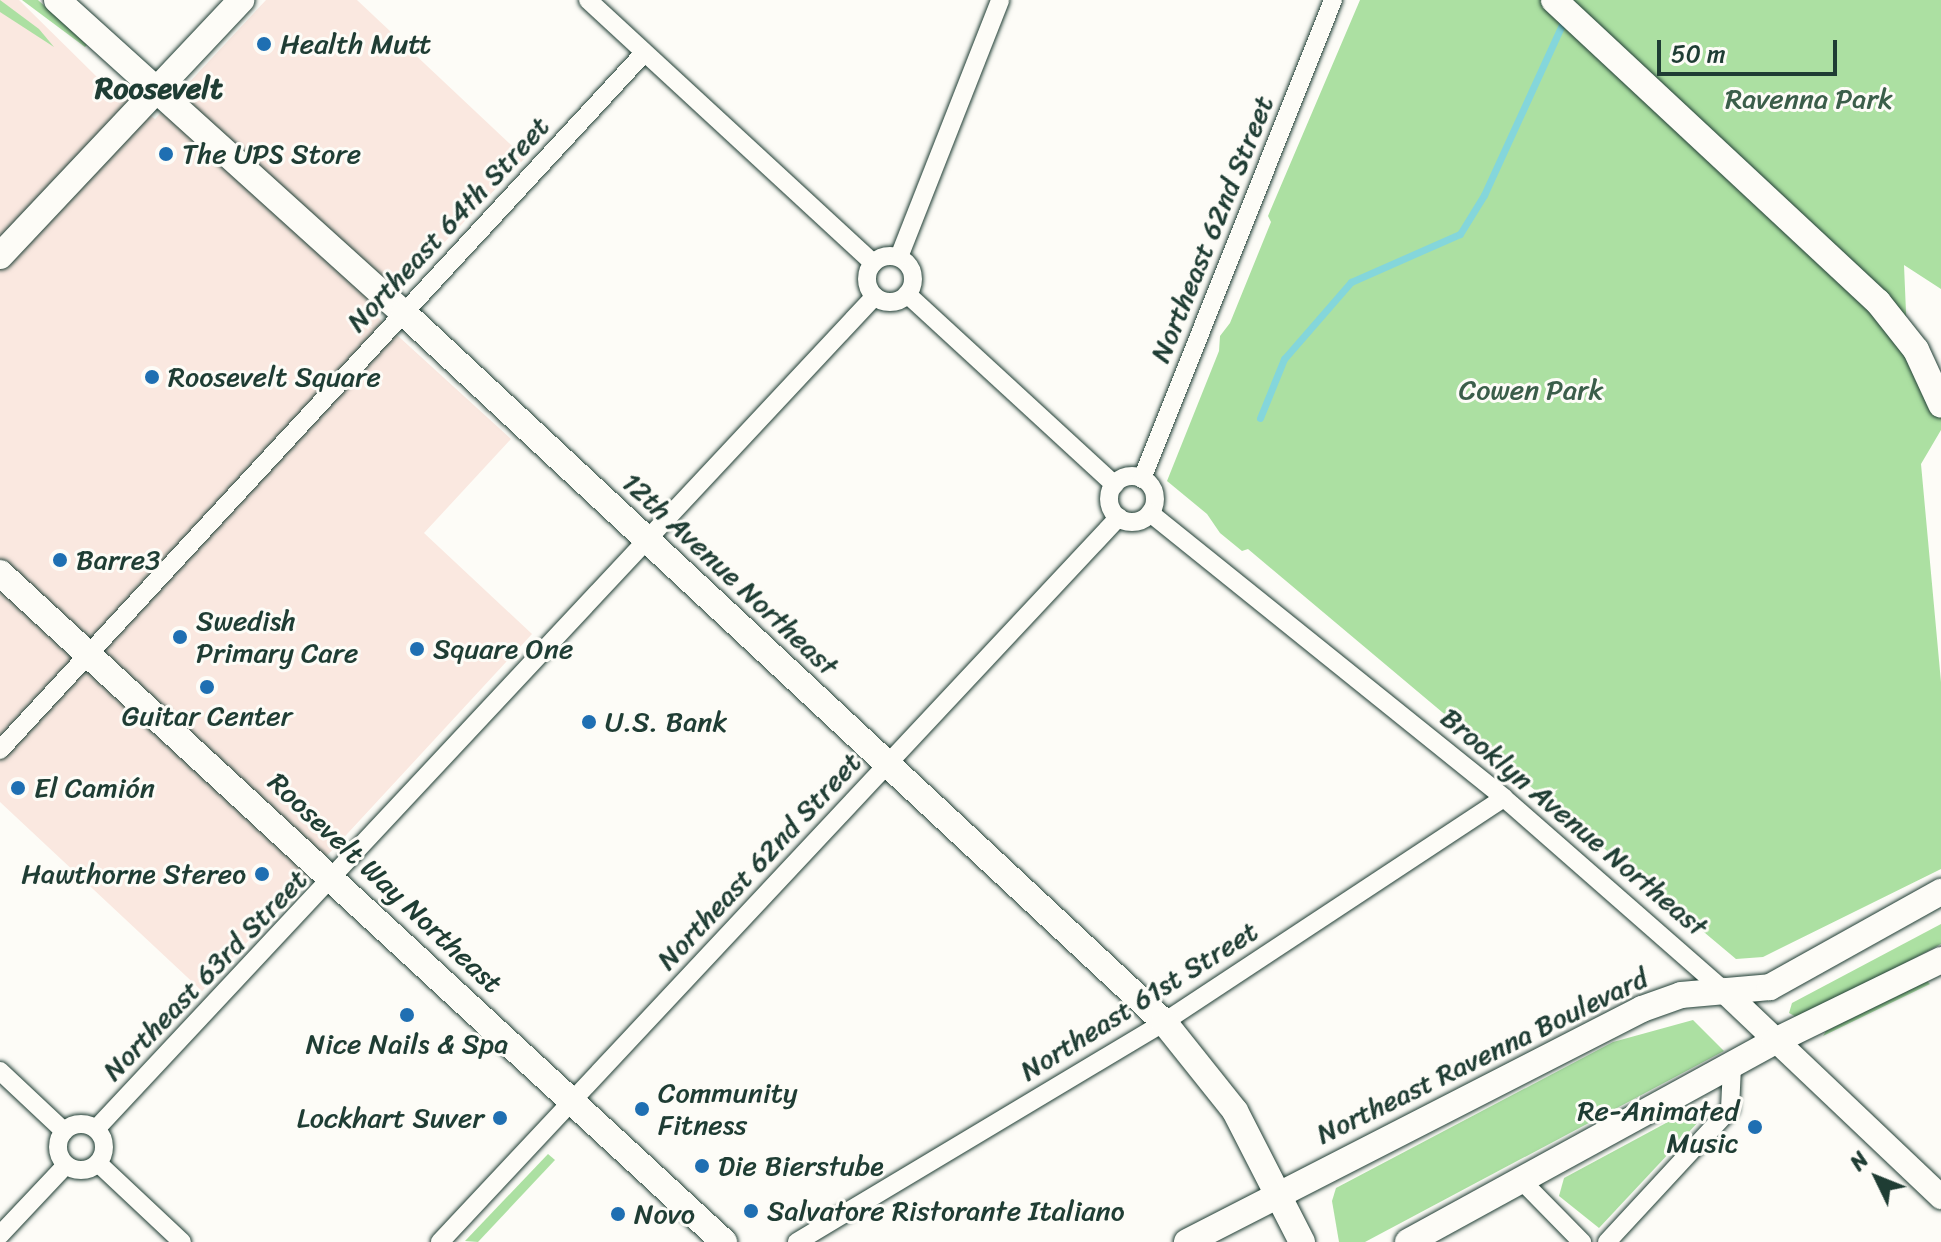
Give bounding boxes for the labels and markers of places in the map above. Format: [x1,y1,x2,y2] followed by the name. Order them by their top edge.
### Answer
[280,27,431,61] place label: Health Mutt
[255,35,273,53] marker: Health Mutt
[182,137,364,171] place label: The UPS Store
[157,145,175,163] marker: The UPS Store
[168,360,380,394] place label: Roosevelt Square
[143,368,161,386] marker: Roosevelt Square
[76,543,160,577] place label: Barre3
[51,551,69,569] marker: Barre3
[196,604,358,670] place label: Swedish Primary Care
[171,628,189,646] marker: Swedish Primary Care
[433,632,573,666] place label: Square One
[408,640,426,658] marker: Square One
[198,678,216,696] marker: Guitar Center
[122,699,292,733] place label: Guitar Center
[605,705,727,739] place label: U.S. Bank
[580,713,598,731] marker: U.S. Bank
[34,771,155,805] place label: El Camión
[9,779,27,797] marker: El Camión
[20,857,246,891] place label: Hawthorne Stereo
[253,865,271,883] marker: Hawthorne Stereo
[398,1006,416,1024] marker: Nice Nails & Spa
[305,1027,509,1061] place label: Nice Nails & Spa
[658,1076,797,1142] place label: Community Fitness
[1577,1094,1739,1160] place label: Re-Animated Music
[633,1100,651,1118] marker: Community Fitness
[297,1101,484,1135] place label: Lockhart Suver
[491,1109,509,1127] marker: Lockhart Suver
[1746,1118,1764,1136] marker: Re-Animated Music
[718,1149,884,1183] place label: Die Bierstube
[693,1157,711,1175] marker: Die Bierstube
[767,1194,1127,1228] place label: Salvatore Ristorante Italiano
[634,1197,695,1231] place label: Novo
[742,1202,760,1220] marker: Salvatore Ristorante Italiano
[609,1205,627,1223] marker: Novo

